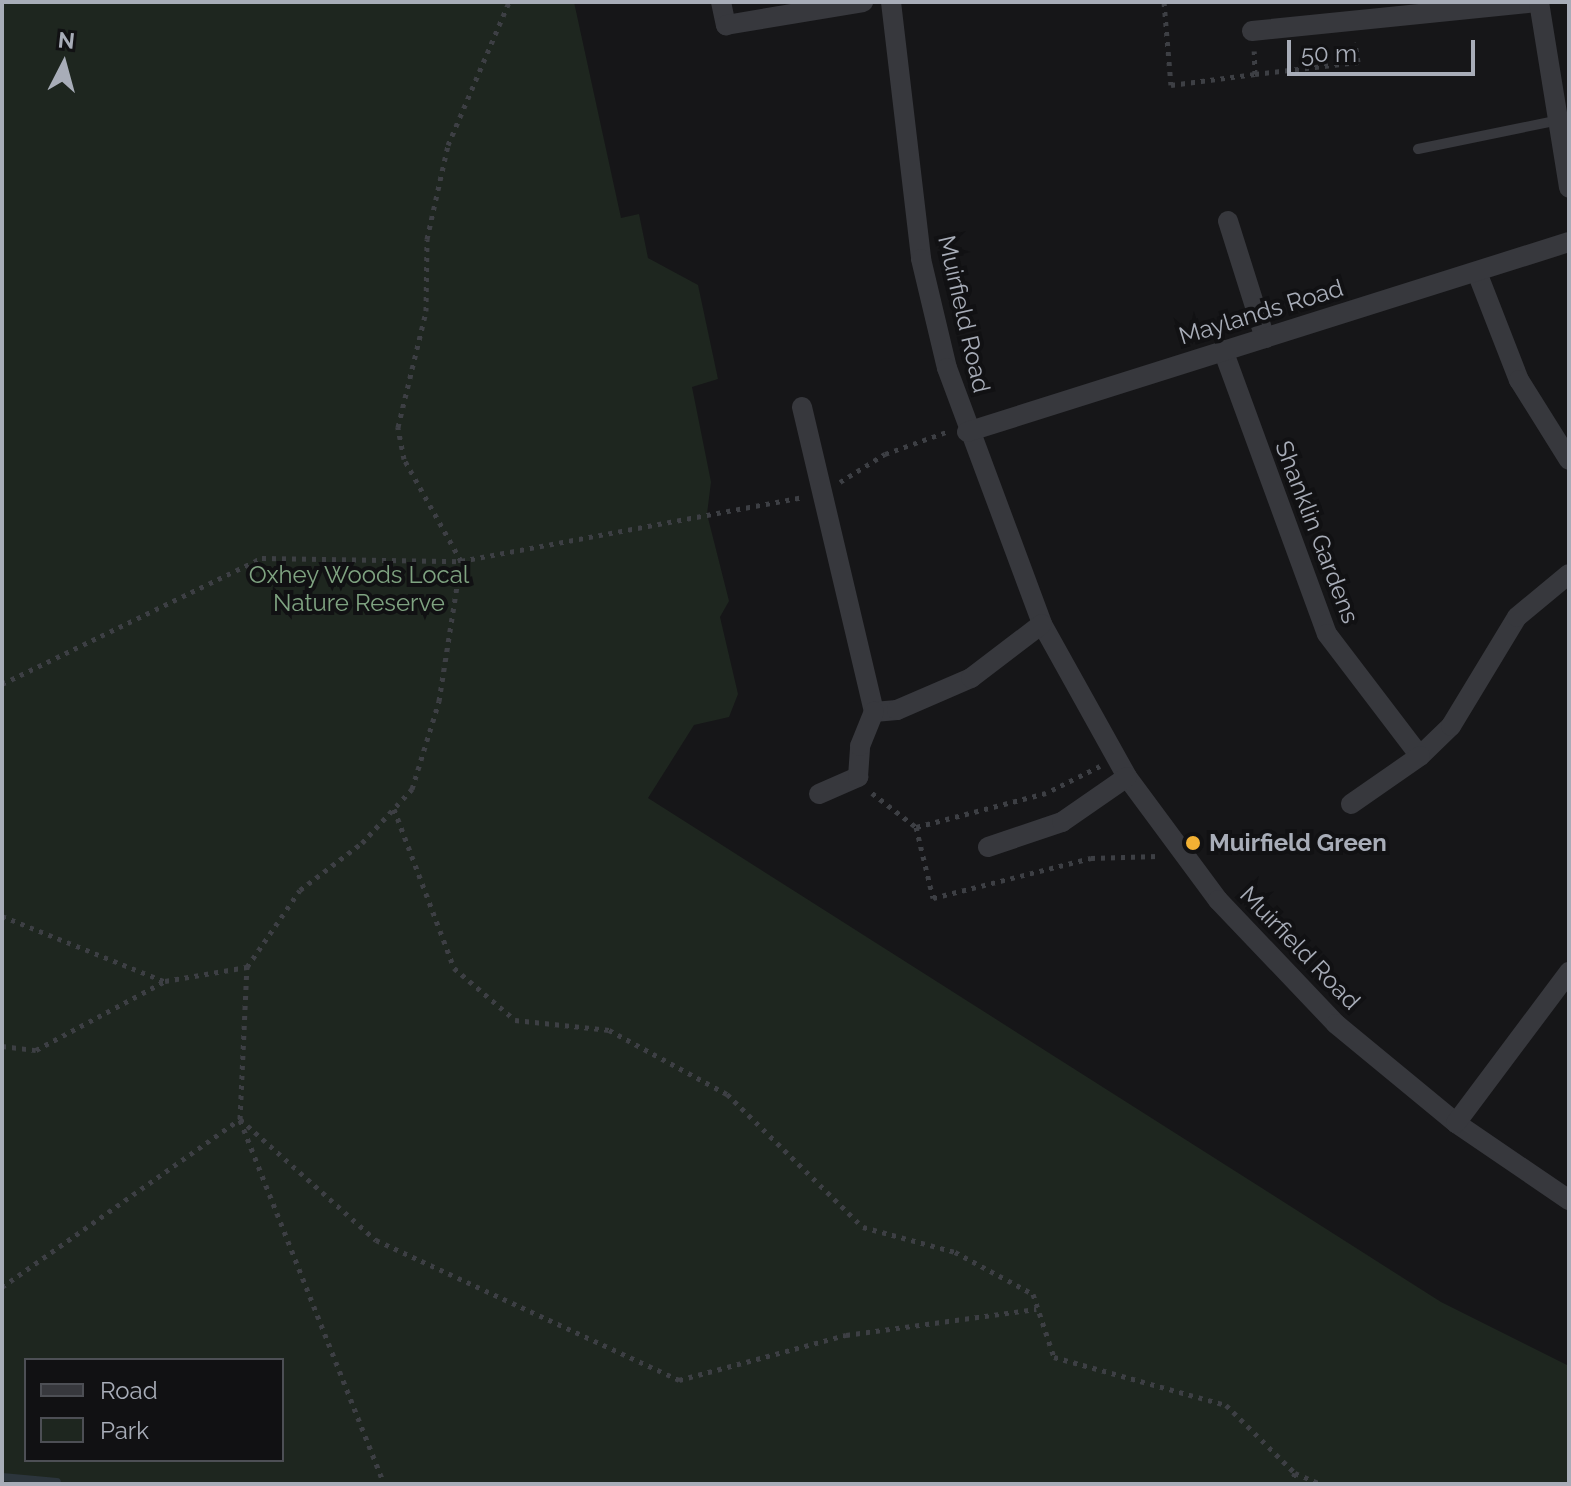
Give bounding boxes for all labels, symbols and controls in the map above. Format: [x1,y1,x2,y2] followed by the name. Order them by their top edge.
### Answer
[24,24,104,104] north arrow
[1291,24,1479,74] scale bar
[57,26,76,54] text: N
[1301,39,1357,68] text: 50 m
[932,233,996,395] street label: Muirfield Road
[1175,273,1347,351] street label: Maylands Road
[1269,437,1365,627] street label: Shanklin Gardens
[248,561,470,617] park label: Oxhey Woods Local Nature Reserve
[1209,829,1387,857] place label: Muirfield Green
[1184,834,1202,852] marker: Muirfield Green
[1234,880,1366,1016] street label: Muirfield Road
[24,1358,284,1462] legend
[100,1376,158,1405] text: Road
[100,1416,149,1445] text: Park

